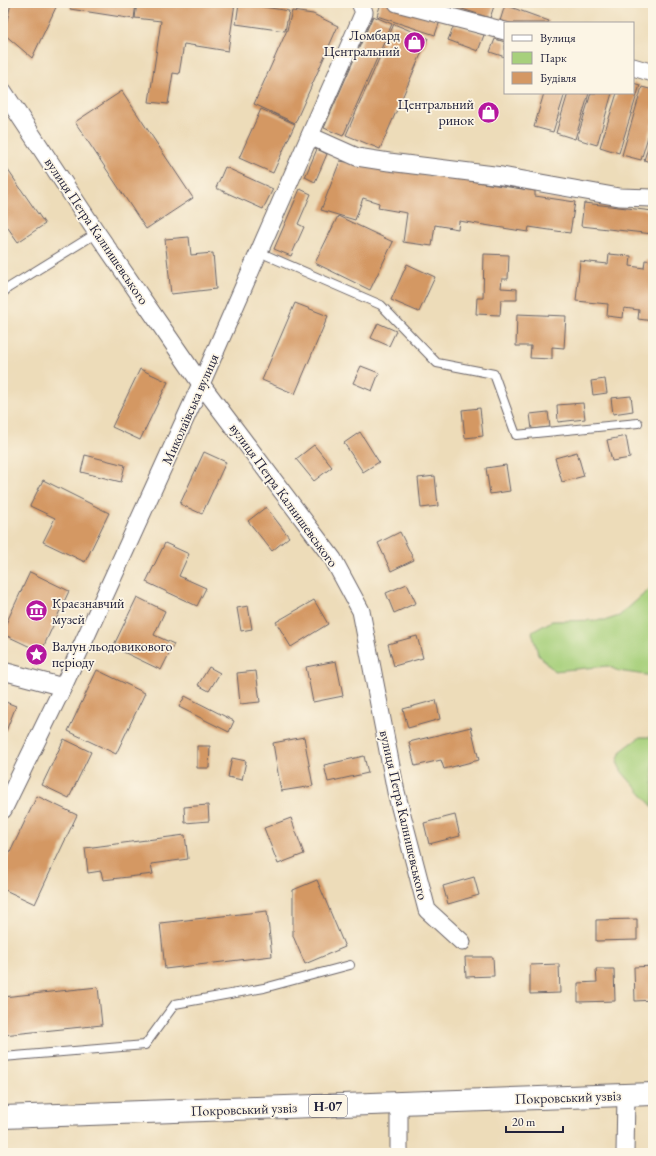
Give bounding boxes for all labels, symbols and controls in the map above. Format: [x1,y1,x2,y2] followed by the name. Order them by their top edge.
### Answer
[504,22,634,94] legend
[324,26,401,60] place label: Ломбард Центральний
[402,30,428,56] shop icon: Ломбард Центральний
[540,30,576,46] text: Вулиця
[540,50,567,66] text: Парк
[540,70,577,86] text: Будівля
[398,95,475,129] place label: Центральний ринок
[476,99,502,125] shop icon: Центральний ринок
[41,154,153,308] street label: вулиця Петра Калнишевського
[157,351,223,467] street label: Миколаївська вулиця
[226,420,342,571] street label: вулиця Петра Калнишевського
[52,594,125,628] place label: Краєзнавчий музей
[23,598,49,624] museum icon: Краєзнавчий музей
[52,637,173,671] place label: Валун льодовикового періоду
[24,641,50,667] place icon: Валун льодовикового періоду
[376,728,432,902] street label: вулиця Петра Калнишевського
[514,1086,622,1108] street label: Покровський узвіз
[309,1095,347,1117] road number: Н-07
[190,1098,298,1120] street label: Покровський узвіз
[506,1108,563,1134] scale bar
[512,1114,536,1130] text: 20 m

